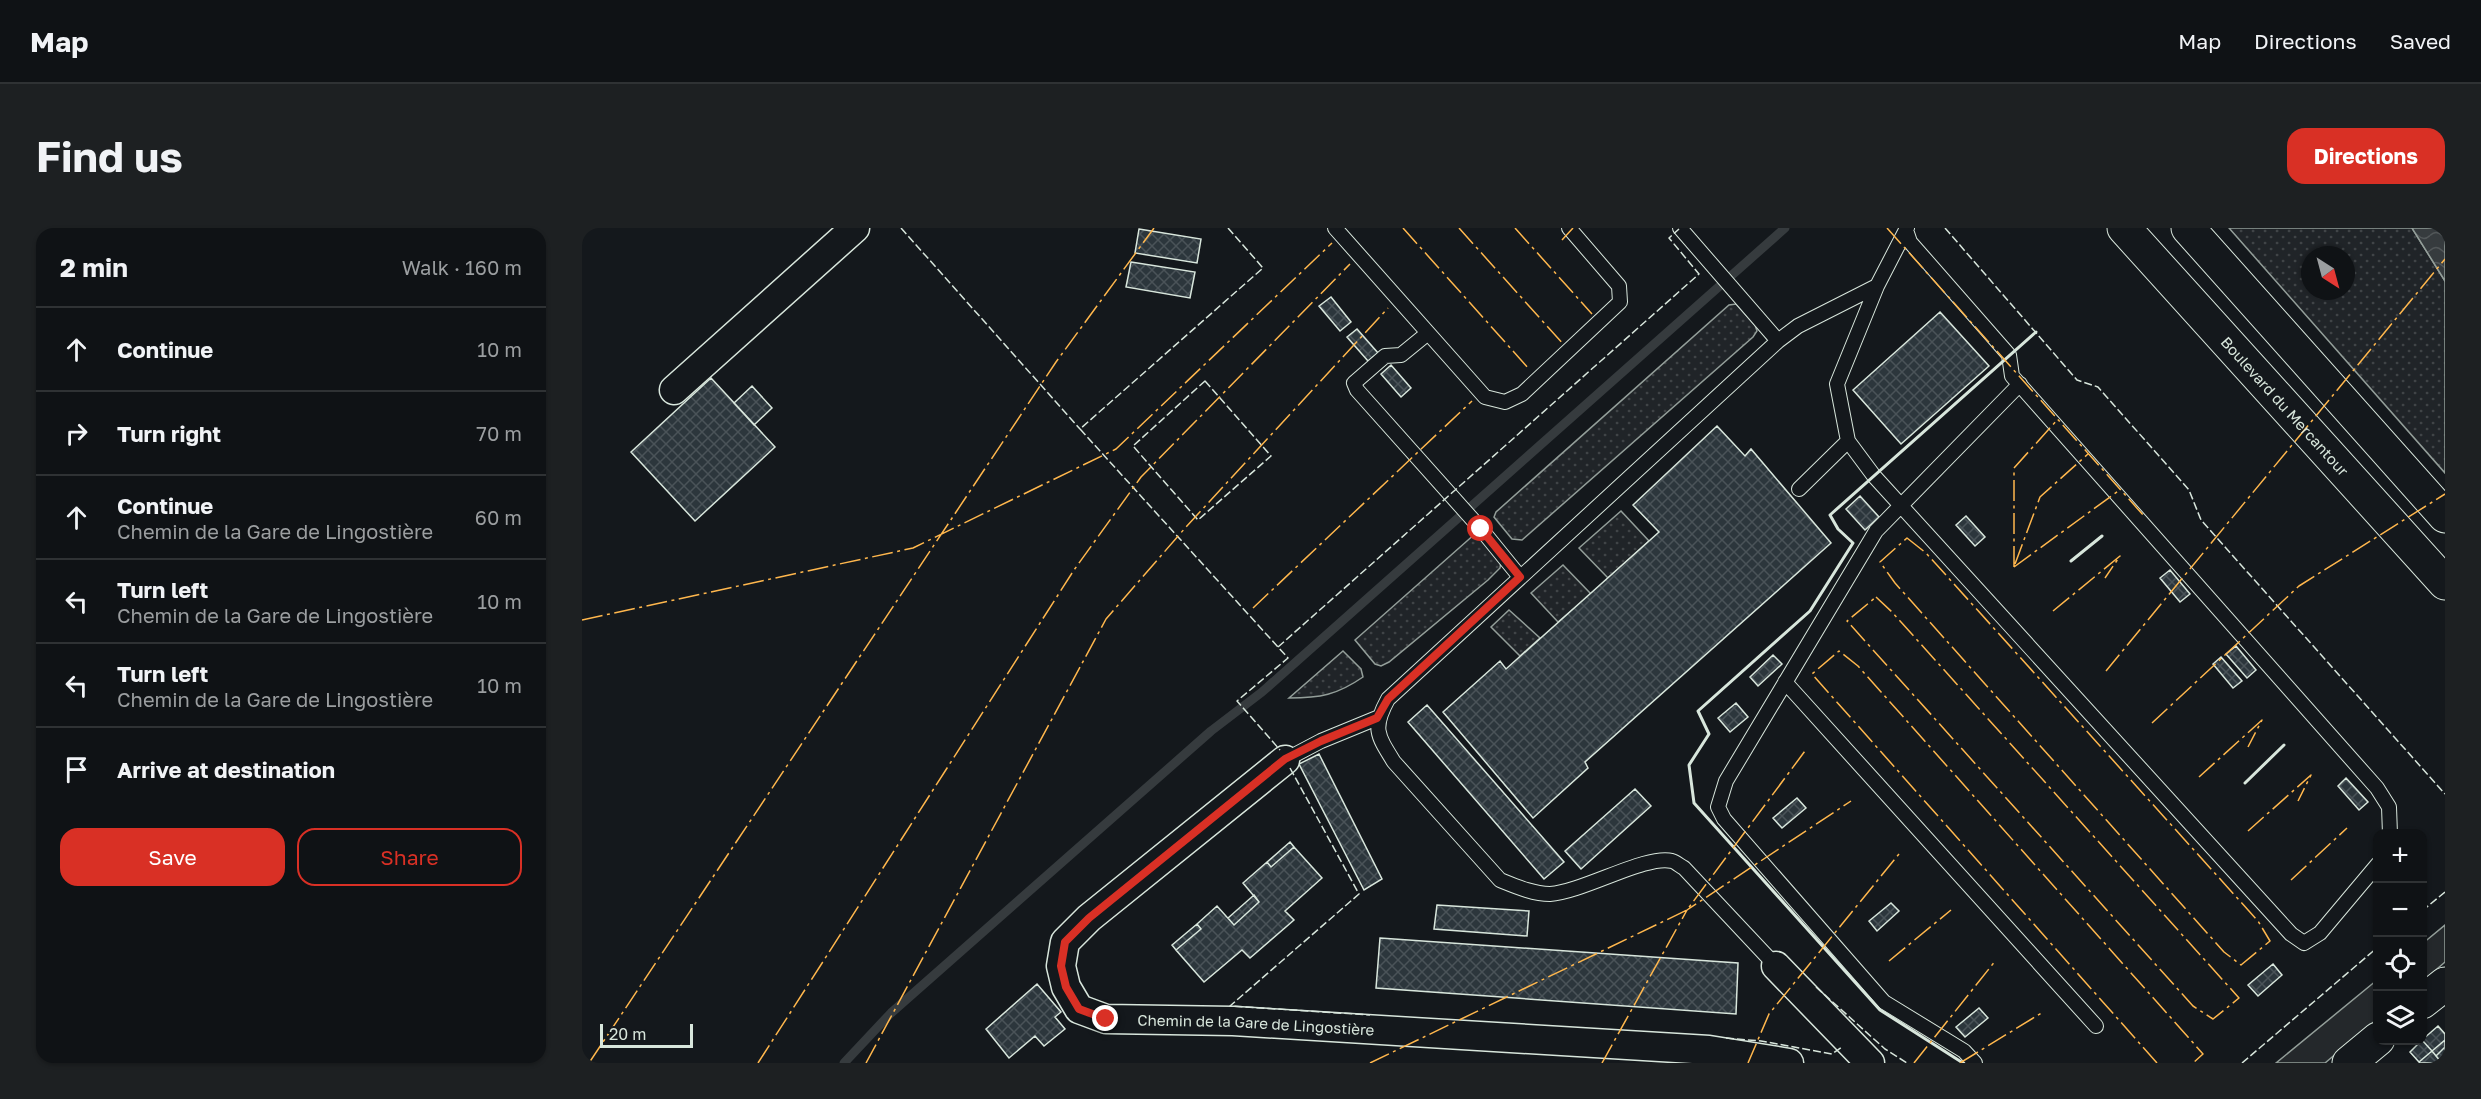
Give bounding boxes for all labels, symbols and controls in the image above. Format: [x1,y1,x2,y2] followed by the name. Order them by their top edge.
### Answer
[30,25,88,58] text: Map
[2178,28,2221,54] text: Map
[2254,28,2357,54] text: Directions
[2390,28,2451,54] text: Saved
[2287,128,2445,184] button: Directions
[36,131,183,181] text: Find us
[2301,246,2355,300] north arrow
[60,252,128,283] text: 2 min
[402,255,522,279] text: Walk · 160 m
[60,333,93,366] icon: ahead
[2217,333,2353,479] street label: Boulevard du Mercantour
[117,336,213,363] text: Continue
[477,337,522,361] text: 10 m
[60,417,93,450] icon: right
[117,420,221,447] text: Turn right
[476,421,522,445] text: 70 m
[117,492,213,519] text: Continue
[60,501,93,534] icon: ahead
[475,505,522,529] text: 60 m
[1467,515,1493,541] route start
[117,519,433,543] text: Chemin de la Gare de Lingostière
[117,576,208,603] text: Turn left
[60,585,93,618] icon: left
[477,589,522,613] text: 10 m
[117,603,433,627] text: Chemin de la Gare de Lingostière
[117,660,208,687] text: Turn left
[60,669,93,702] icon: left
[477,673,522,697] text: 10 m
[117,687,433,711] text: Chemin de la Gare de Lingostière
[60,753,93,786] icon: arrive
[117,756,335,783] text: Arrive at destination
[60,828,285,886] button: Save
[297,828,522,886] button: Share
[2373,829,2427,1045] map controls
[2373,829,2427,883] button: +
[2373,883,2427,937] button: −
[2373,937,2427,991] button: locate
[2373,991,2427,1045] button: layers
[1092,1005,1118,1031] route end
[1137,1010,1375,1039] street label: Chemin de la Gare de Lingostière
[600,1021,693,1048] scale bar
[609,1024,646,1044] text: 20 m

